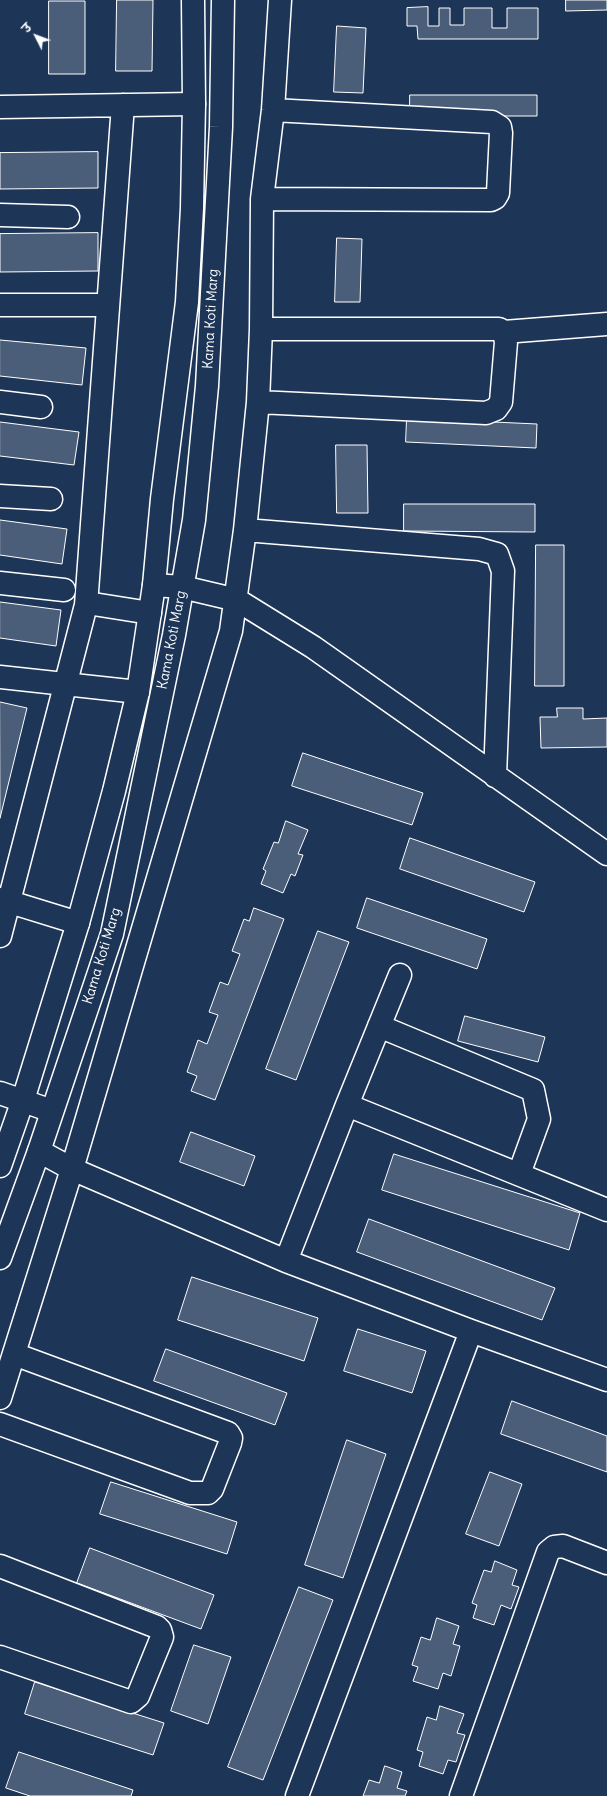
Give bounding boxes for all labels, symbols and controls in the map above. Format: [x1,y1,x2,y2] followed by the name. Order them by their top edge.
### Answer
[16,16,56,56] north arrow
[19,21,35,35] text: उ
[200,269,222,369] street label: Kama Koti Marg
[154,589,190,691] street label: Kama Koti Marg
[79,906,125,1006] street label: Kama Koti Marg

